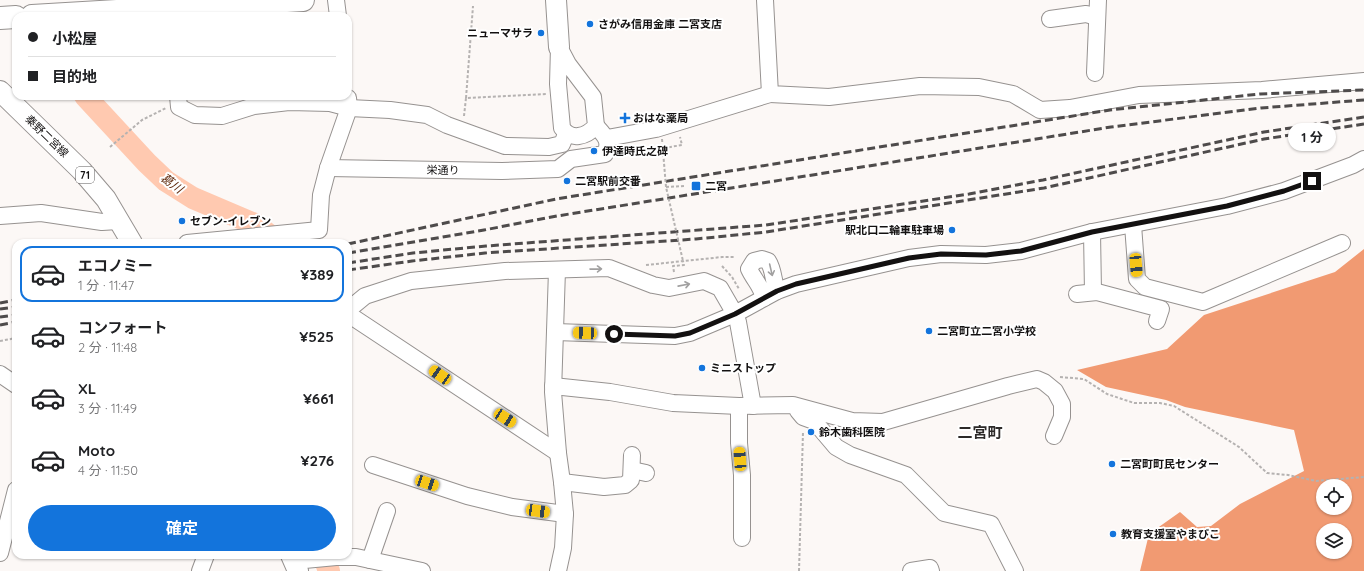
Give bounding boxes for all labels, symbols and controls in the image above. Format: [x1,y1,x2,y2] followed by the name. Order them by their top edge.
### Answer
[598,17,722,31] place label: さがみ信用金庫 二宮支店
[585,19,595,29] marker: さがみ信用金庫 二宮支店
[467,26,533,40] place label: ニューマサラ
[536,28,546,38] marker: ニューマサラ
[52,29,97,48] text: 小松屋
[52,67,97,86] text: 目的地
[633,111,688,125] place label: おはな薬局
[22,112,72,160] street label: 秦野二宮線
[620,113,630,123] marker: おはな薬局
[1288,123,1336,151] callout: 1 分
[1301,129,1323,145] text: 1 分
[602,144,668,158] place label: 伊達時氏之碑
[589,146,599,156] marker: 伊達時氏之碑
[426,163,460,177] street label: 栄通り
[76,167,94,183] road number: 71
[158,170,188,197] water label: 葛川
[1303,172,1321,190] route end
[575,174,641,188] place label: 二宮駅前交番
[562,176,572,186] marker: 二宮駅前交番
[705,179,727,193] place label: 二宮
[690,180,702,192] marker: 二宮
[190,214,271,228] place label: セブン-イレブン
[177,216,187,226] marker: セブン-イレブン
[845,223,944,237] place label: 駅北口二輪車駐車場
[947,225,957,235] marker: 駅北口二輪車駐車場
[1129,253,1143,277] car
[30,256,66,292] icon: car
[78,256,153,275] text: エコノミー
[767,263,775,276] one-way arrow
[300,265,334,284] text: ¥389
[589,265,602,273] one-way arrow
[78,277,134,293] text: 1 分 · 11:47
[677,280,690,288] one-way arrow
[30,318,66,354] icon: car
[78,318,168,337] text: コンフォート
[937,324,1036,338] place label: 二宮町立二宮小学校
[605,325,623,343] route start
[924,326,934,336] marker: 二宮町立二宮小学校
[299,327,334,346] text: ¥525
[573,327,597,339] car
[78,339,137,355] text: 2 分 · 11:48
[710,361,776,375] place label: ミニストップ
[427,363,453,387] car
[697,363,707,373] marker: ミニストップ
[78,379,96,398] text: XL
[30,380,66,416] icon: car
[303,389,334,408] text: ¥661
[78,400,137,416] text: 3 分 · 11:49
[492,406,518,430] car
[957,423,1003,442] district label: 二宮町
[819,425,885,439] place label: 鈴木歯科医院
[806,427,816,437] marker: 鈴木歯科医院
[78,441,115,460] text: Moto
[30,442,66,478] icon: car
[733,447,747,471] car
[300,451,334,470] text: ¥276
[1120,457,1219,471] place label: 二宮町町民センター
[1107,459,1117,469] marker: 二宮町町民センター
[78,462,138,478] text: 4 分 · 11:50
[414,474,440,492] car
[1316,479,1352,559] map controls
[1316,479,1352,515] button: locate
[525,503,551,519] car
[28,505,336,551] button: 確定
[1316,523,1352,559] button: layers
[1121,527,1220,541] place label: 教育支援室やまびこ
[1108,529,1118,539] marker: 教育支援室やまびこ

